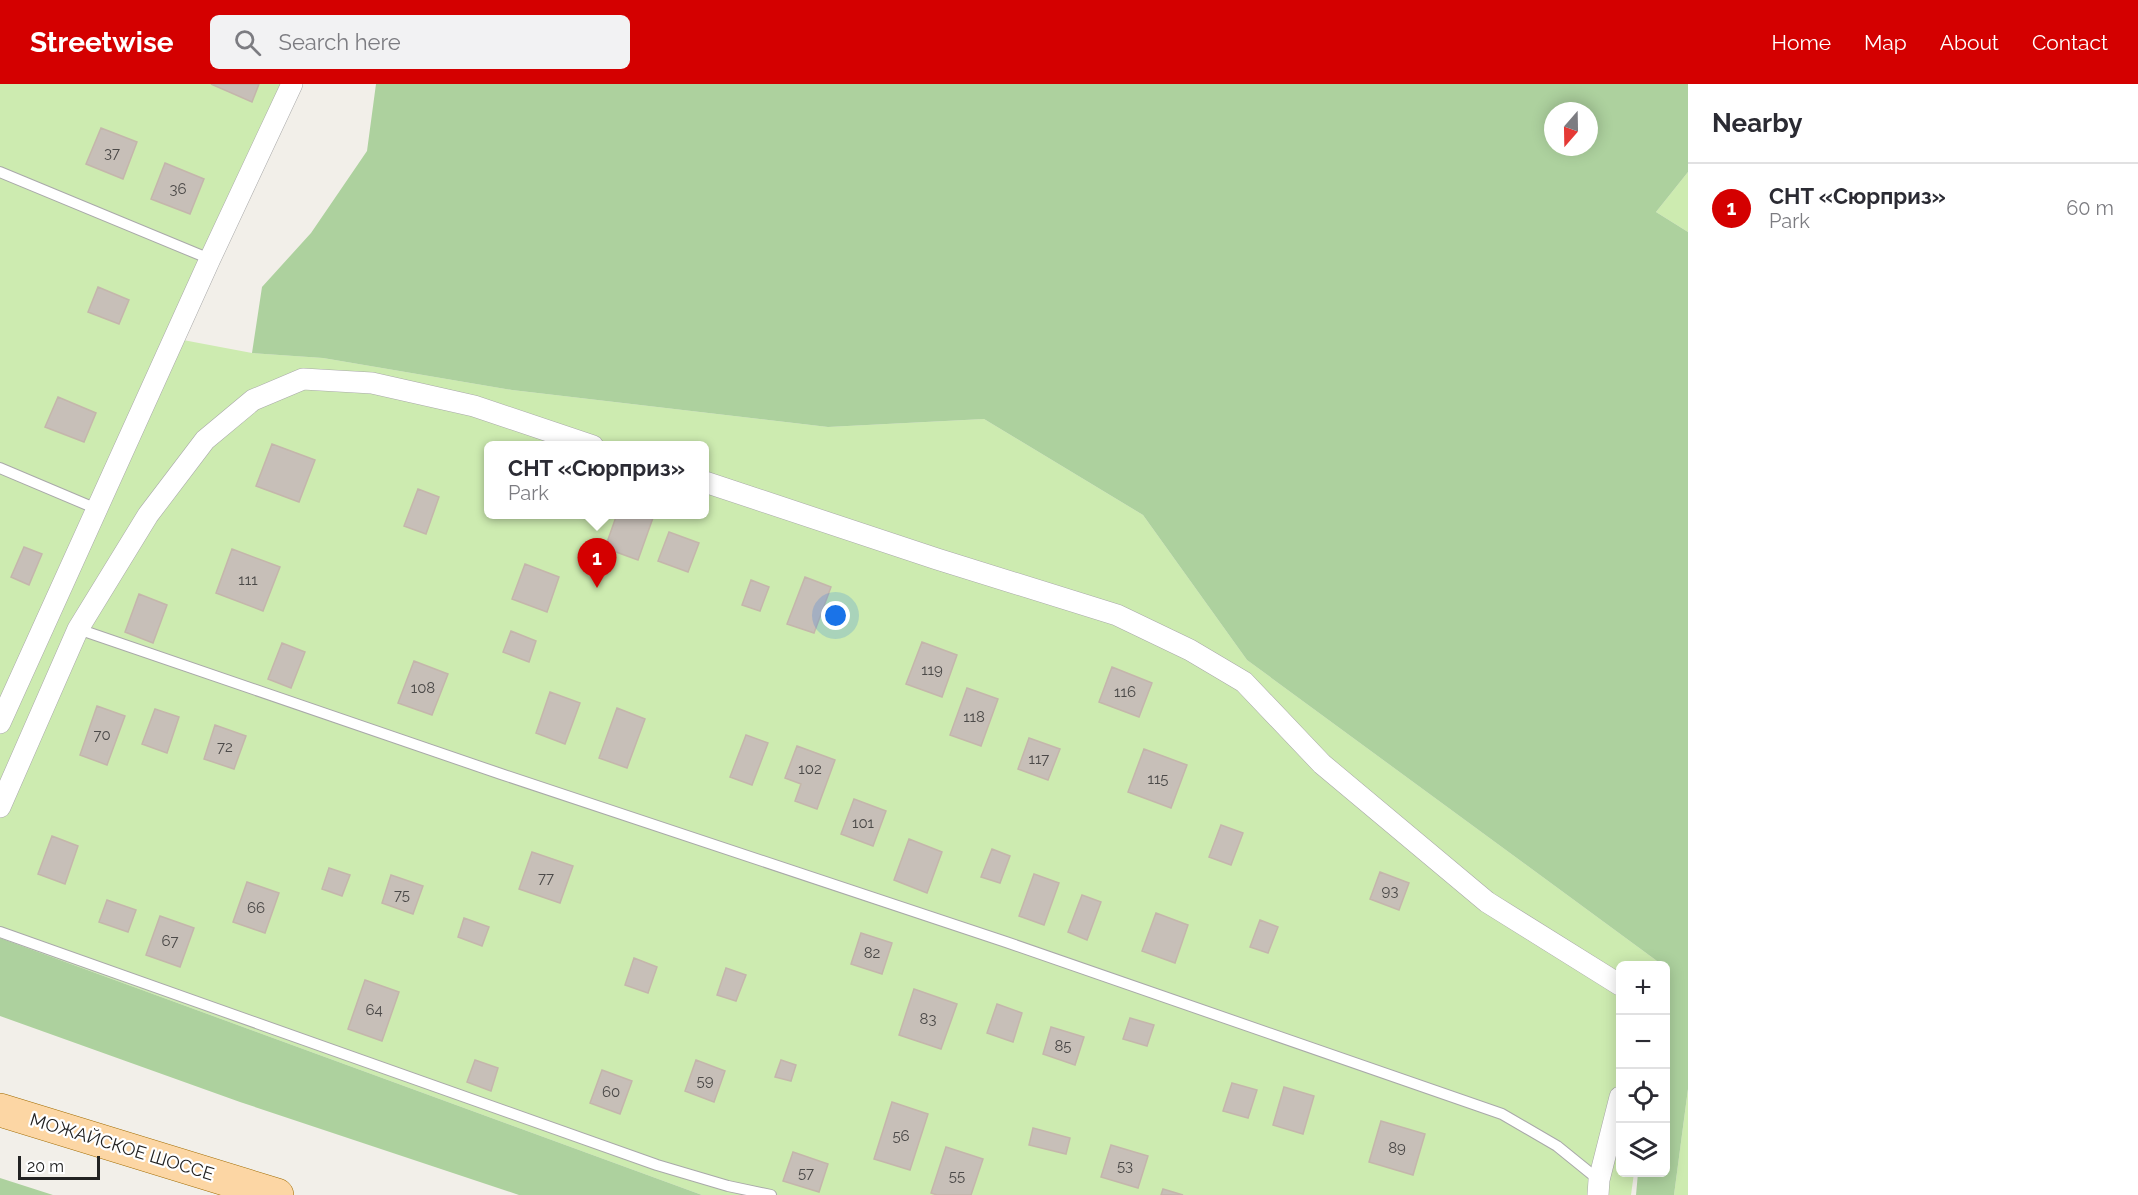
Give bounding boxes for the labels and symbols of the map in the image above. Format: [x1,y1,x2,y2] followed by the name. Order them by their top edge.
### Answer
[1544,102,1598,156] north arrow
[104,144,120,162] house number: 37
[169,180,187,198] house number: 36
[578,538,616,588] pin: 1
[238,571,258,589] house number: 111
[821,601,850,630] your location
[921,661,943,679] house number: 119
[411,679,435,697] house number: 108
[1114,683,1136,701] house number: 116
[963,708,985,726] house number: 118
[93,726,111,744] house number: 70
[217,738,233,756] house number: 72
[1029,750,1049,768] house number: 117
[798,760,822,778] house number: 102
[1147,770,1169,788] house number: 115
[852,814,875,832] house number: 101
[538,869,554,887] house number: 77
[1382,882,1398,900] house number: 93
[394,886,410,904] house number: 75
[247,899,265,917] house number: 66
[161,932,179,950] house number: 67
[864,944,881,962] house number: 82
[365,1001,383,1019] house number: 64
[920,1010,936,1028] house number: 83
[1054,1037,1072,1055] house number: 85
[697,1072,714,1090] house number: 59
[602,1083,620,1101] house number: 60
[28,1109,217,1185] street label: МОЖАЙСКОЕ ШОССЕ
[892,1127,910,1145] house number: 56
[1388,1139,1406,1157] house number: 89
[18,1153,100,1180] scale bar
[1117,1157,1133,1175] house number: 53
[798,1164,814,1182] house number: 57
[949,1167,965,1185] house number: 55

